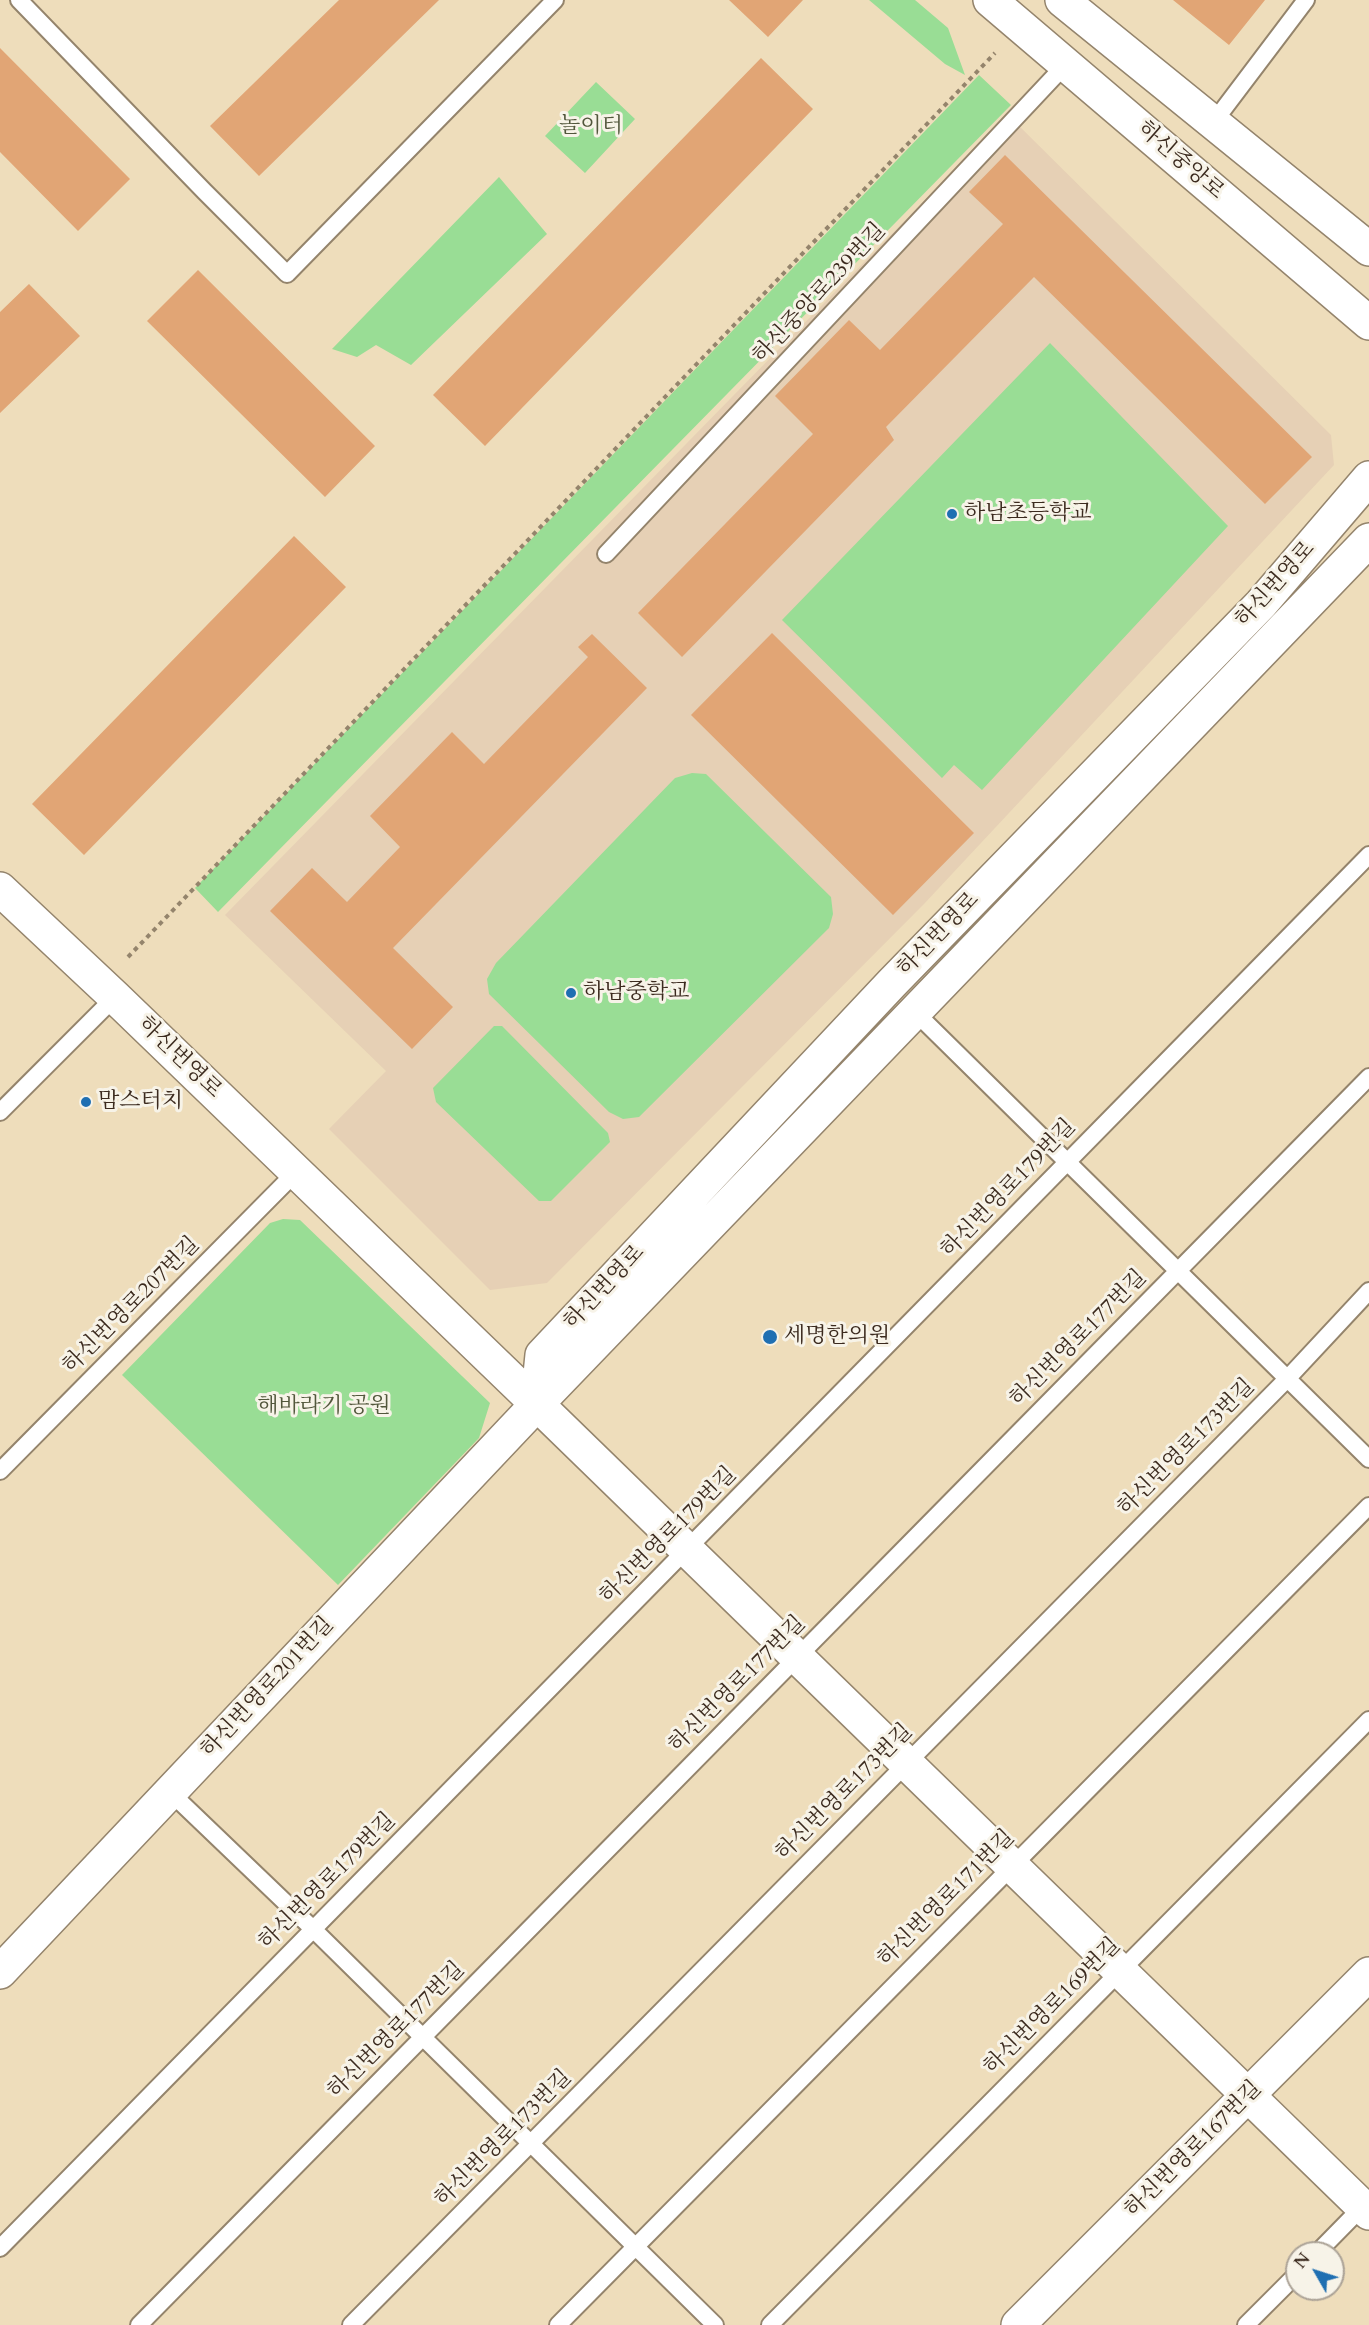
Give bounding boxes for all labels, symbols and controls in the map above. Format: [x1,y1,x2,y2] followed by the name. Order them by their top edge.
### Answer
[559,114,623,140] park label: 놀이터
[1131,116,1229,206] street label: 하신중앙로
[748,218,892,370] street label: 하신중앙로239번길
[964,501,1092,527] place label: 하남초등학교
[945,507,959,521] marker: 하남초등학교
[1231,537,1321,633] street label: 하신번영로
[893,888,985,982] street label: 하신번영로
[583,980,689,1006] place label: 하남중학교
[564,986,578,1000] marker: 하남중학교
[132,1012,226,1104] street label: 하신번영로
[98,1089,183,1115] place label: 맘스터치
[79,1095,93,1109] marker: 맘스터치
[936,1114,1082,1264] street label: 하신번영로179번길
[58,1232,206,1380] street label: 하신번영로207번길
[559,1240,651,1336] street label: 하신번영로
[1005,1265,1153,1413] street label: 하신번영로177번길
[784,1324,890,1350] place label: 세명한의원
[761,1328,779,1346] marker: 세명한의원
[1113,1374,1261,1522] street label: 하신번영로173번길
[257,1394,391,1420] park label: 해바라기 공원
[595,1462,743,1610] street label: 하신번영로179번길
[664,1611,812,1759] street label: 하신번영로177번길
[196,1612,340,1764] street label: 하신번영로201번길
[771,1719,919,1867] street label: 하신번영로173번길
[254,1808,402,1956] street label: 하신번영로179번길
[873,1825,1021,1973] street label: 하신번영로171번길
[979,1933,1127,2081] street label: 하신번영로169번길
[323,1957,471,2105] street label: 하신번영로177번길
[430,2065,578,2213] street label: 하신번영로173번길
[1120,2076,1268,2224] street label: 하신번영로167번길
[1285,2241,1345,2301] north arrow
[1290,2249,1315,2273] text: N

